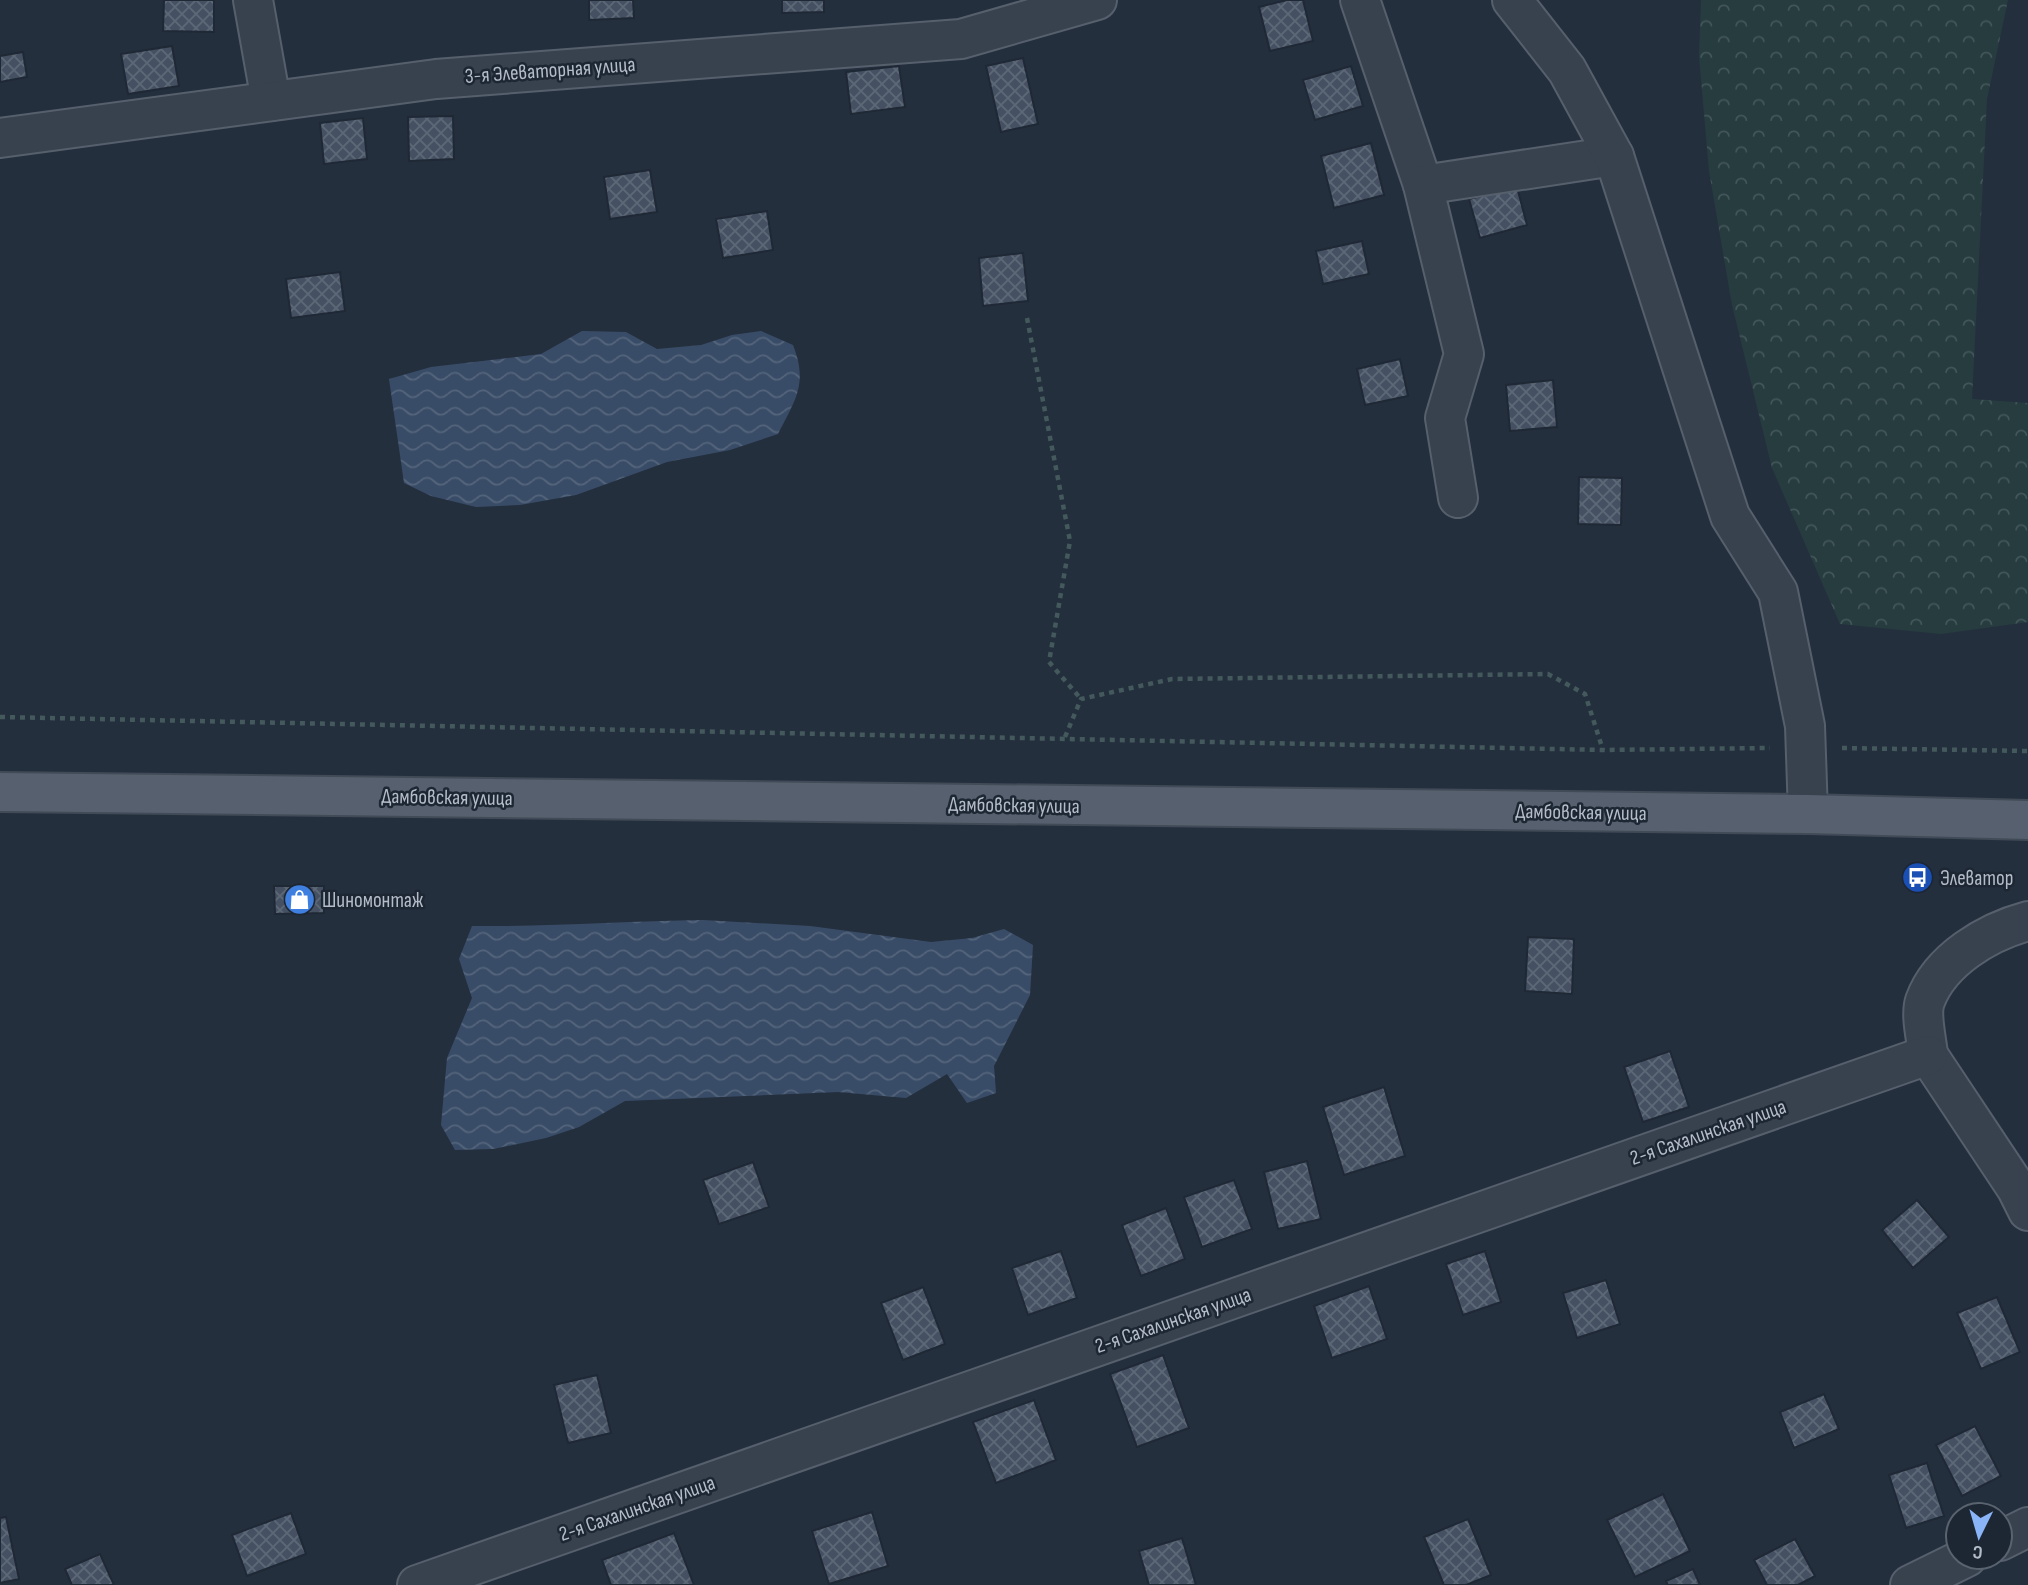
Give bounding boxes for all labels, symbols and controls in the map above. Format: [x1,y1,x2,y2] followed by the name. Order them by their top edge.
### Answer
[464,52,636,89] street label: 3-я Элеваторная улица
[381,784,513,811] street label: Дамбовская улица
[948,792,1080,819] street label: Дамбовская улица
[1515,799,1647,826] street label: Дамбовская улица
[1900,861,1934,895] bus stop icon: Элеватор
[1940,866,2013,891] place label: Элеватор
[282,883,316,917] shop icon: Шиномонтаж
[322,888,424,913] place label: Шиномонтаж
[1627,1094,1789,1171] street label: 2-я Сахалинская улица
[1092,1282,1254,1359] street label: 2-я Сахалинская улица
[556,1470,718,1547] street label: 2-я Сахалинская улица
[1944,1501,2014,1571] north arrow
[1972,1540,1984,1563] text: С

